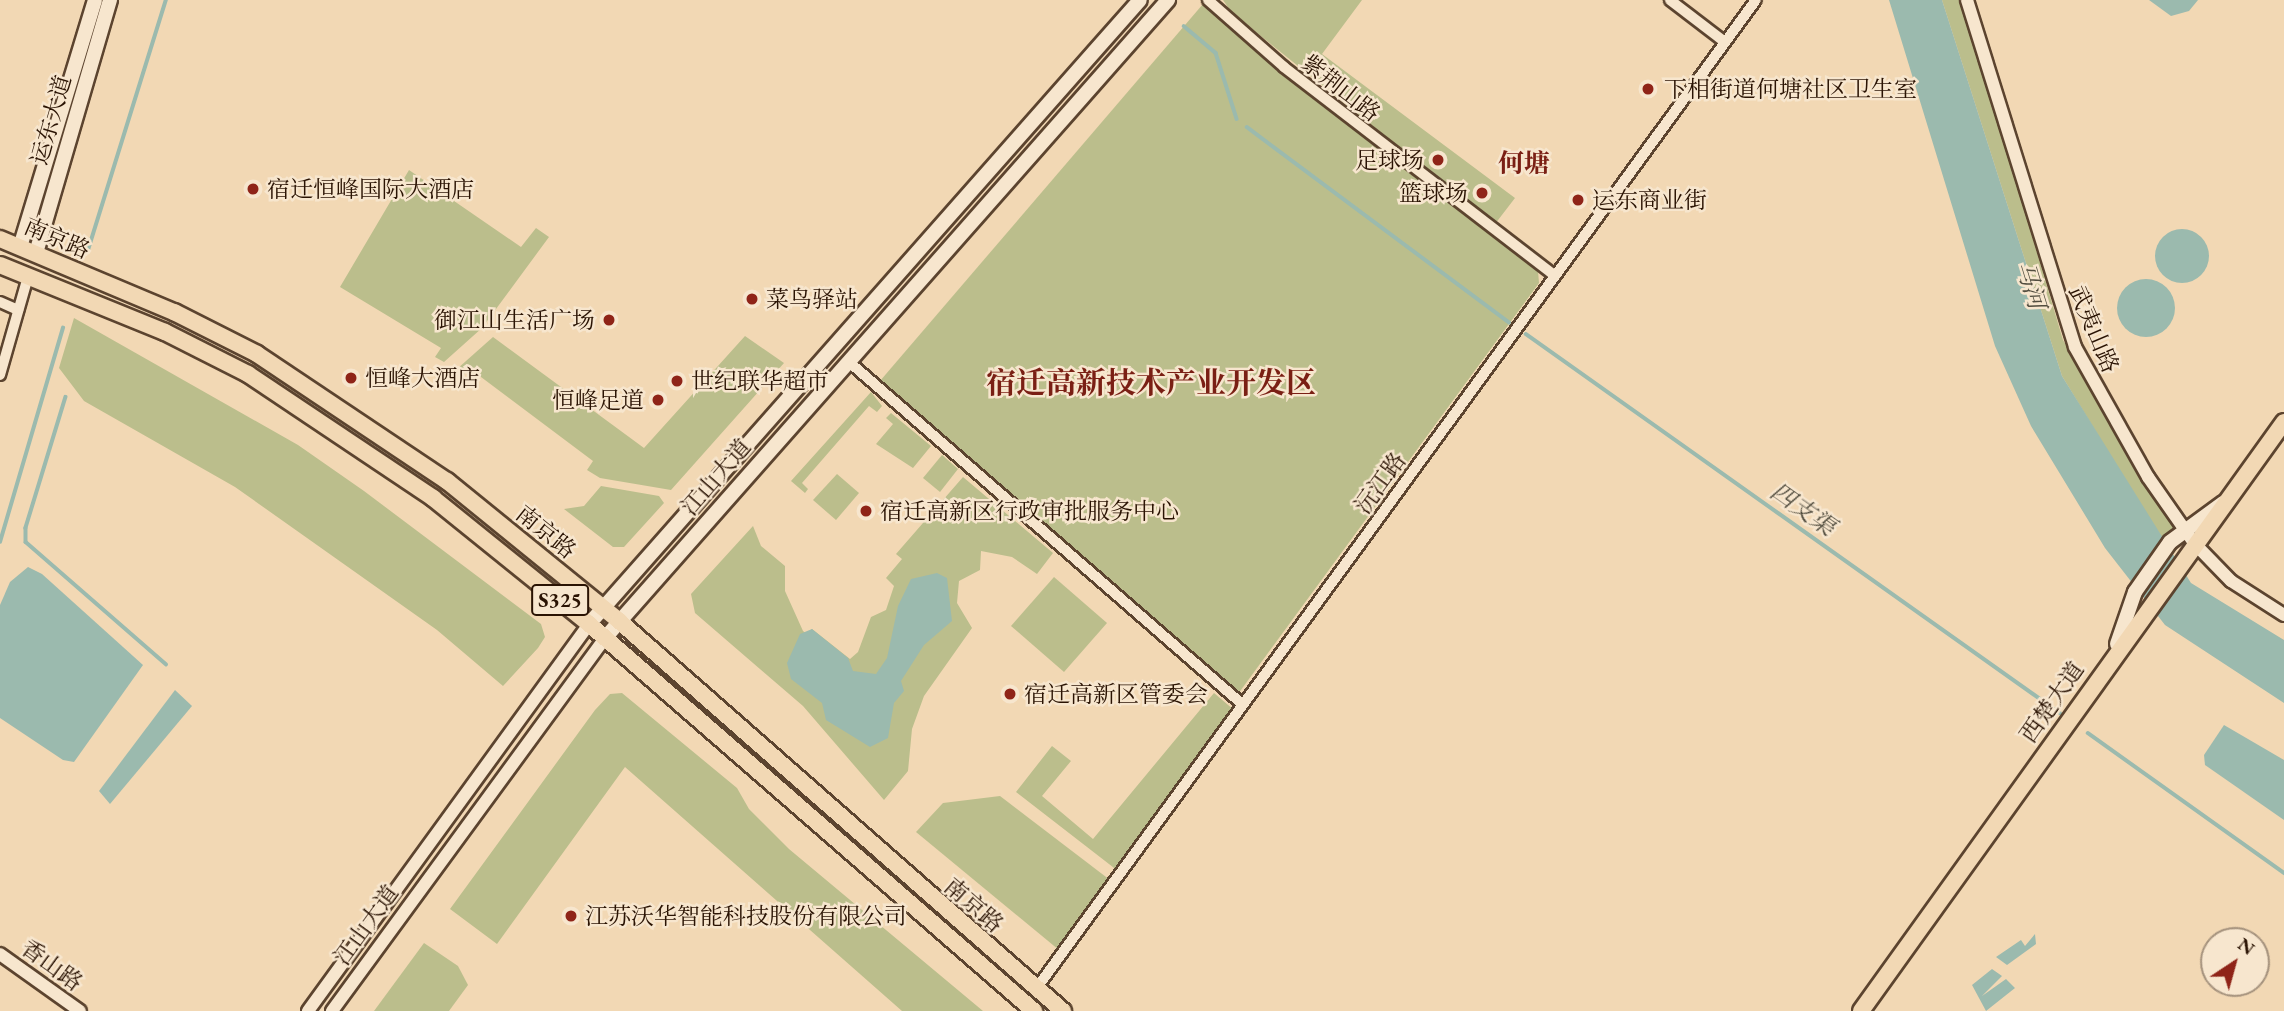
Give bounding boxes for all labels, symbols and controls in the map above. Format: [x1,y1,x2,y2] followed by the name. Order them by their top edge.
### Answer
[1296,49,1386,127] street label: 紫荆山路
[25,72,77,168] street label: 运东大道
[1664,75,1917,103] place label: 下相街道何塘社区卫生室
[1638,79,1658,99] marker: 下相街道何塘社区卫生室
[1355,146,1424,174] place label: 足球场
[1498,148,1550,180] district label: 何塘
[1430,152,1446,168] marker: 足球场
[267,175,474,203] place label: 宿迁恒峰国际大酒店
[1399,179,1468,207] place label: 篮球场
[245,181,261,197] marker: 宿迁恒峰国际大酒店
[1474,185,1490,201] marker: 篮球场
[1592,186,1707,214] place label: 运东商业街
[1570,192,1586,208] marker: 运东商业街
[20,212,94,264] street label: 南京路
[2010,258,2052,312] water label: 马河
[2063,281,2125,377] street label: 武夷山路
[766,285,858,313] place label: 菜鸟驿站
[744,291,760,307] marker: 菜鸟驿站
[434,306,595,334] place label: 御江山生活广场
[601,312,617,328] marker: 御江山生活广场
[365,364,480,392] place label: 恒峰大酒店
[986,365,1316,401] district label: 宿迁高新技术产业开发区
[691,367,829,395] place label: 世纪联华超市
[343,370,359,386] marker: 恒峰大酒店
[669,373,685,389] marker: 世纪联华超市
[552,386,644,414] place label: 恒峰足道
[650,392,666,408] marker: 恒峰足道
[675,433,757,521] street label: 江山大道
[1349,447,1411,519] street label: 沅江路
[1765,477,1841,541] water label: 四支渠
[880,497,1179,525] place label: 宿迁高新区行政审批服务中心
[511,500,581,564] street label: 南京路
[858,503,874,519] marker: 宿迁高新区行政审批服务中心
[530,582,590,618] road number: S325
[2014,656,2090,748] street label: 西楚大道
[1024,680,1208,708] place label: 宿迁高新区管委会
[1002,686,1018,702] marker: 宿迁高新区管委会
[939,872,1009,938] street label: 南京路
[328,880,404,970] street label: 江山大道
[585,902,907,930] place label: 江苏沃华智能科技股份有限公司
[563,908,579,924] marker: 江苏沃华智能科技股份有限公司
[2200,927,2270,997] north arrow
[2233,932,2260,961] text: N
[16,934,88,996] street label: 香山路

